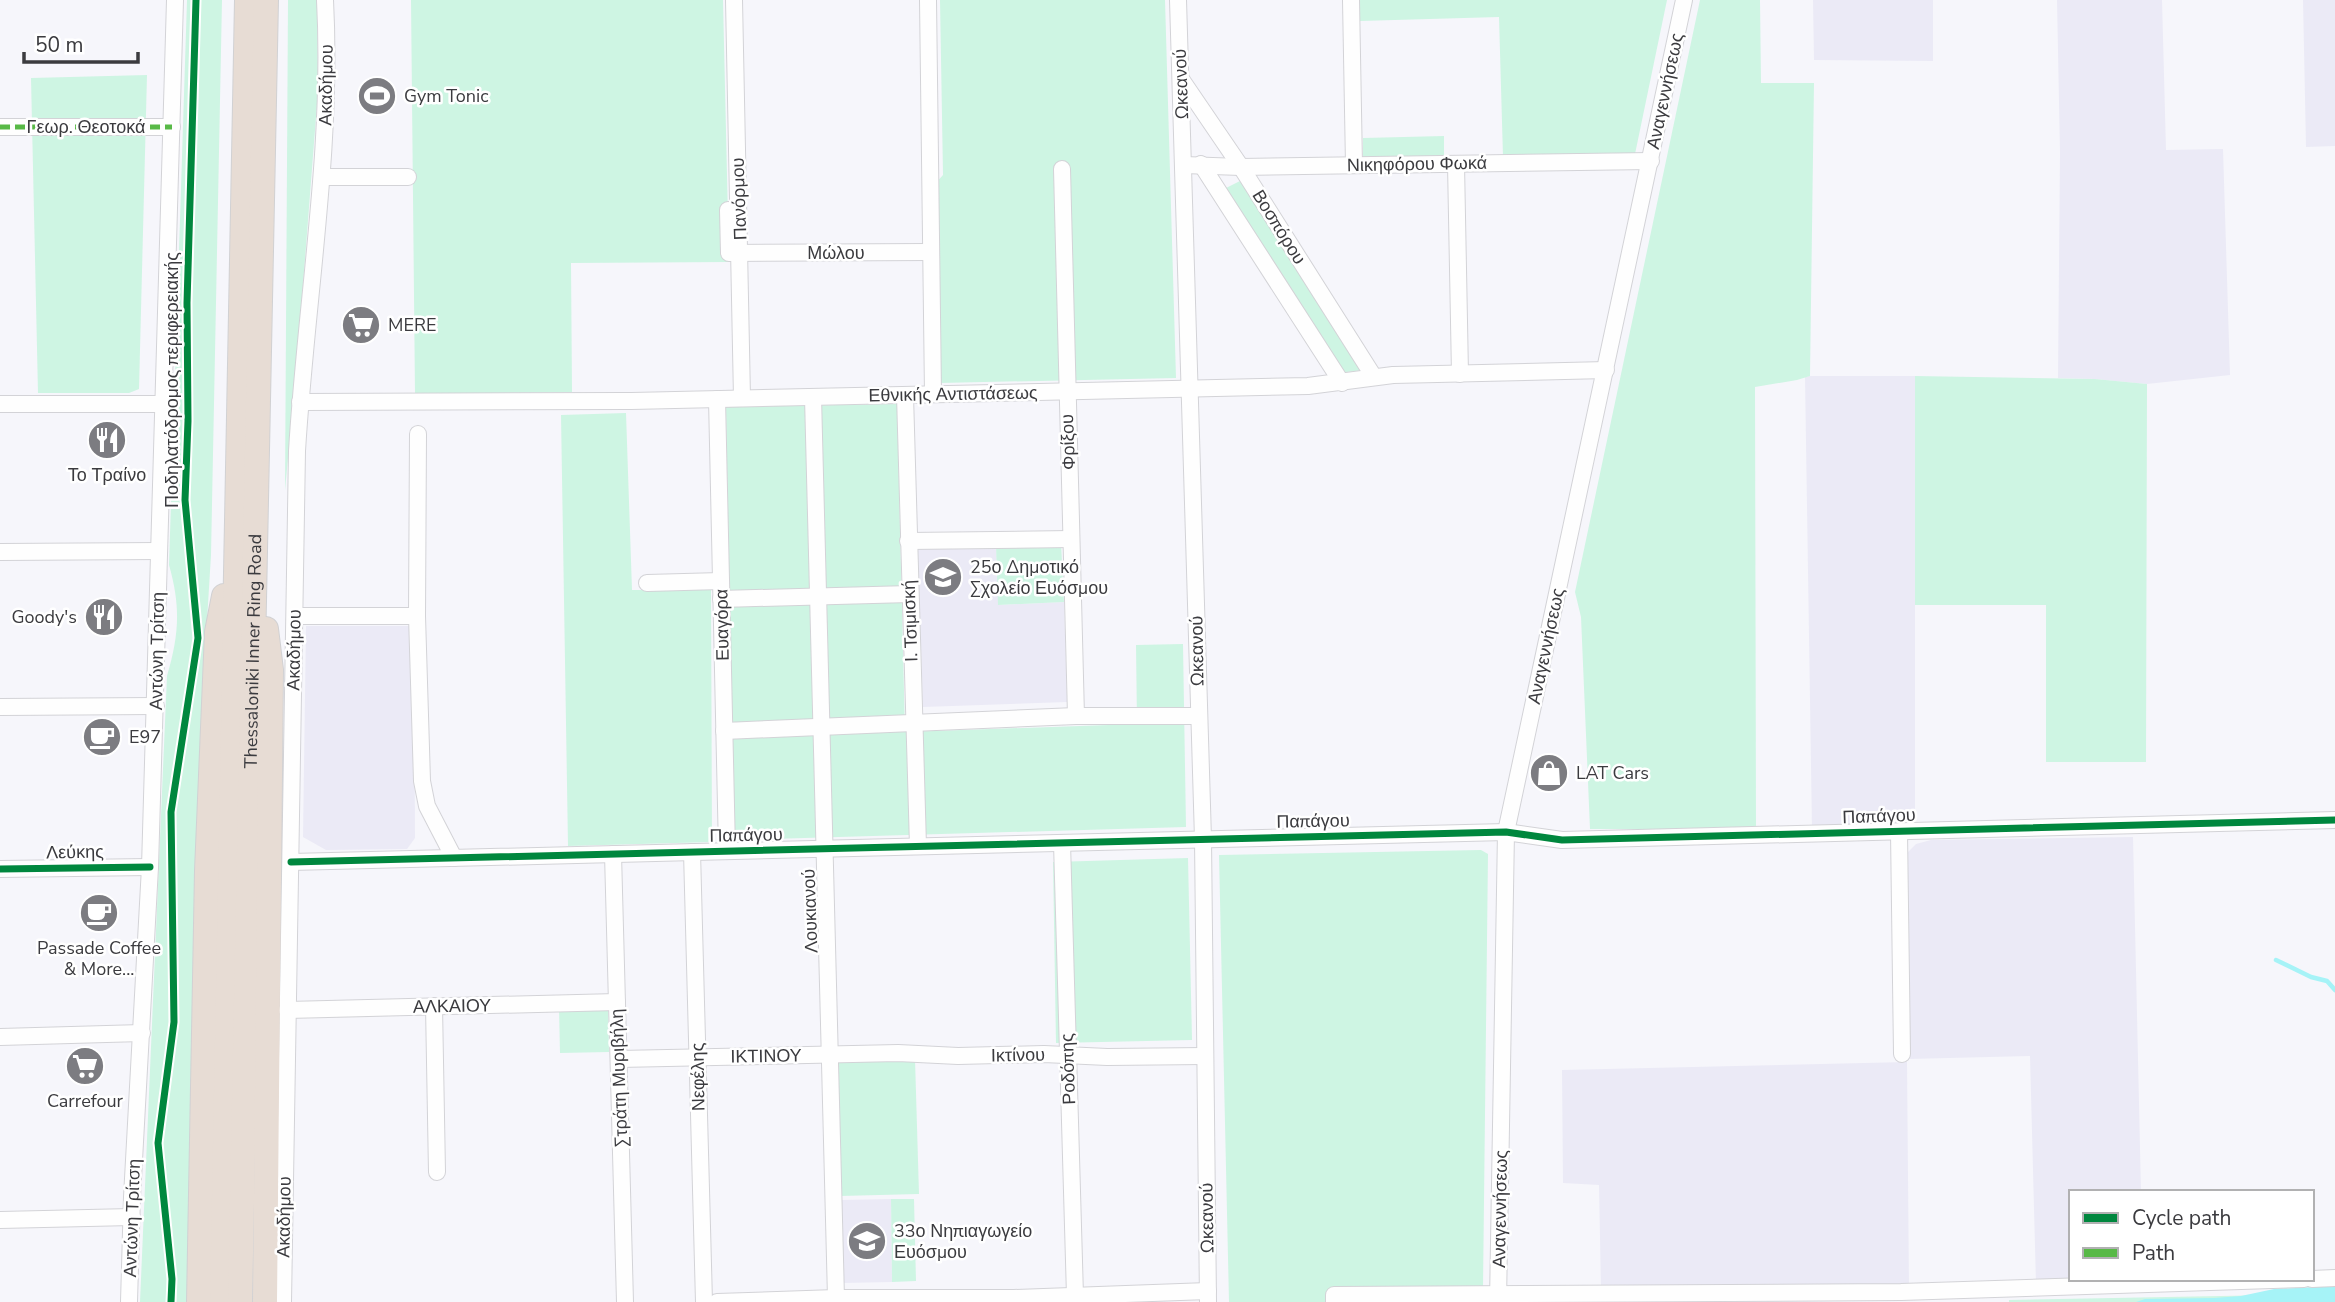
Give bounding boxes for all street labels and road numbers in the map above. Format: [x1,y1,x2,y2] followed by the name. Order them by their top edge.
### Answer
[1641,30,1689,151] street label: Αναγεννήσεως
[313,44,339,126] street label: Ακαδήμου
[1168,48,1194,120] street label: Ωκεανού
[27,115,145,139] street label: Γεωρ. Θεοτοκά
[1347,151,1487,177] street label: Νικηφόρου Φωκά
[726,157,752,241] street label: Πανόρμου
[1247,185,1311,269] street label: Βοσπόρου
[807,241,865,265] street label: Μώλου
[160,252,184,508] street label: Ποδηλατόδρομος περιφερειακής
[868,381,1038,407] street label: Εθνικής Αντιστάσεως
[1055,414,1081,470] street label: Φρίξου
[239,534,267,769] street label: Thessaloniki Inner Ring Road
[897,580,923,662] street label: Ι. Τσιμισκή
[1522,585,1570,706] street label: Αναγεννήσεως
[709,589,735,661] street label: Ευαγόρα
[144,592,170,710] street label: Αντώνη Τρίτση
[281,609,307,691] street label: Ακαδήμου
[1184,616,1210,686] street label: Ωκεανού
[1842,803,1916,829] street label: Παπάγου
[1276,808,1350,834] street label: Παπάγου
[709,822,783,848] street label: Παπάγου
[46,839,104,865] street label: Λεύκης
[797,869,823,953] street label: Λουκιανού
[413,993,491,1019] street label: ΑΛΚΑΙΟΥ
[605,1008,633,1148] street label: Στράτη Μυριβήλη
[1055,1033,1081,1105] street label: Ροδόπης
[685,1042,711,1111] street label: Νεφέλης
[730,1043,802,1069] street label: ΙΚΤΙΝΟΥ
[991,1043,1045,1067] street label: Ικτίνου
[1487,1149,1513,1268] street label: Αναγεννήσεως
[118,1158,146,1278] street label: Αντώνη Τρίτση
[271,1176,297,1258] street label: Ακαδήμου
[1194,1183,1220,1253] street label: Ωκεανού

